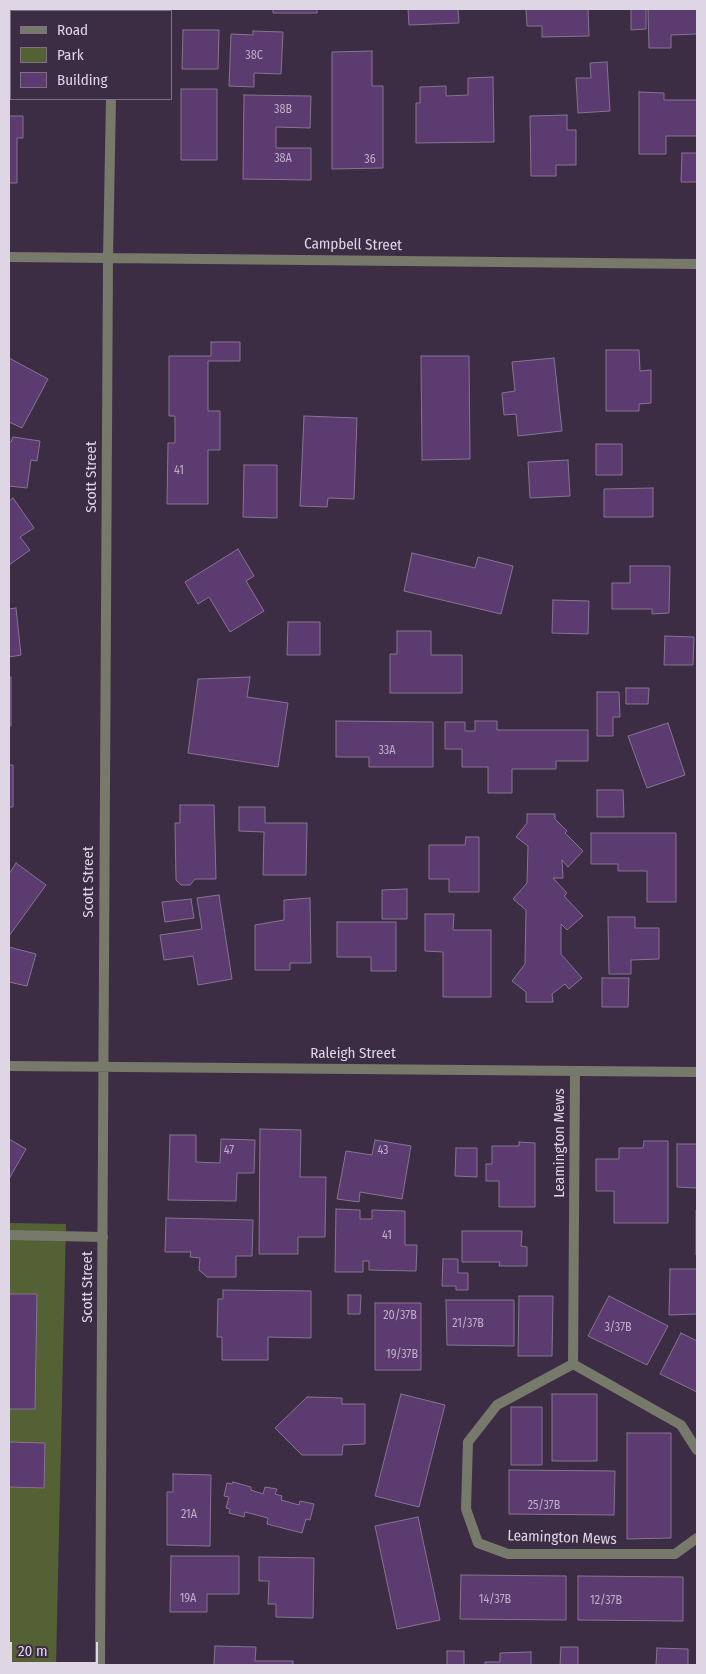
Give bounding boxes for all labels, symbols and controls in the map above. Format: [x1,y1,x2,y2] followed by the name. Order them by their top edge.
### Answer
[10,10,172,100] legend
[57,21,88,39] text: Road
[57,46,84,64] text: Park
[245,49,263,63] house number: 38C
[57,71,108,89] text: Building
[274,103,292,117] house number: 38B
[274,152,292,166] house number: 38A
[364,153,376,167] house number: 36
[304,235,402,255] street label: Campbell Street
[83,441,101,513] street label: Scott Street
[174,464,184,478] house number: 41
[378,744,396,758] house number: 33A
[80,846,98,918] street label: Scott Street
[310,1045,396,1063] street label: Raleigh Street
[551,1088,569,1198] street label: Leamington Mews
[224,1144,234,1158] house number: 47
[377,1144,389,1158] house number: 43
[382,1229,392,1243] house number: 41
[79,1251,97,1323] street label: Scott Street
[383,1309,417,1323] house number: 20/37B
[452,1317,484,1331] house number: 21/37B
[604,1321,632,1335] house number: 3/37B
[386,1348,418,1362] house number: 19/37B
[528,1499,560,1513] house number: 25/37B
[181,1508,197,1522] house number: 21A
[507,1527,617,1549] street label: Leamington Mews
[180,1592,196,1606] house number: 19A
[479,1593,511,1607] house number: 14/37B
[590,1594,622,1608] house number: 12/37B
[12,1632,100,1664] scale bar
[18,1642,48,1660] text: 20 m

